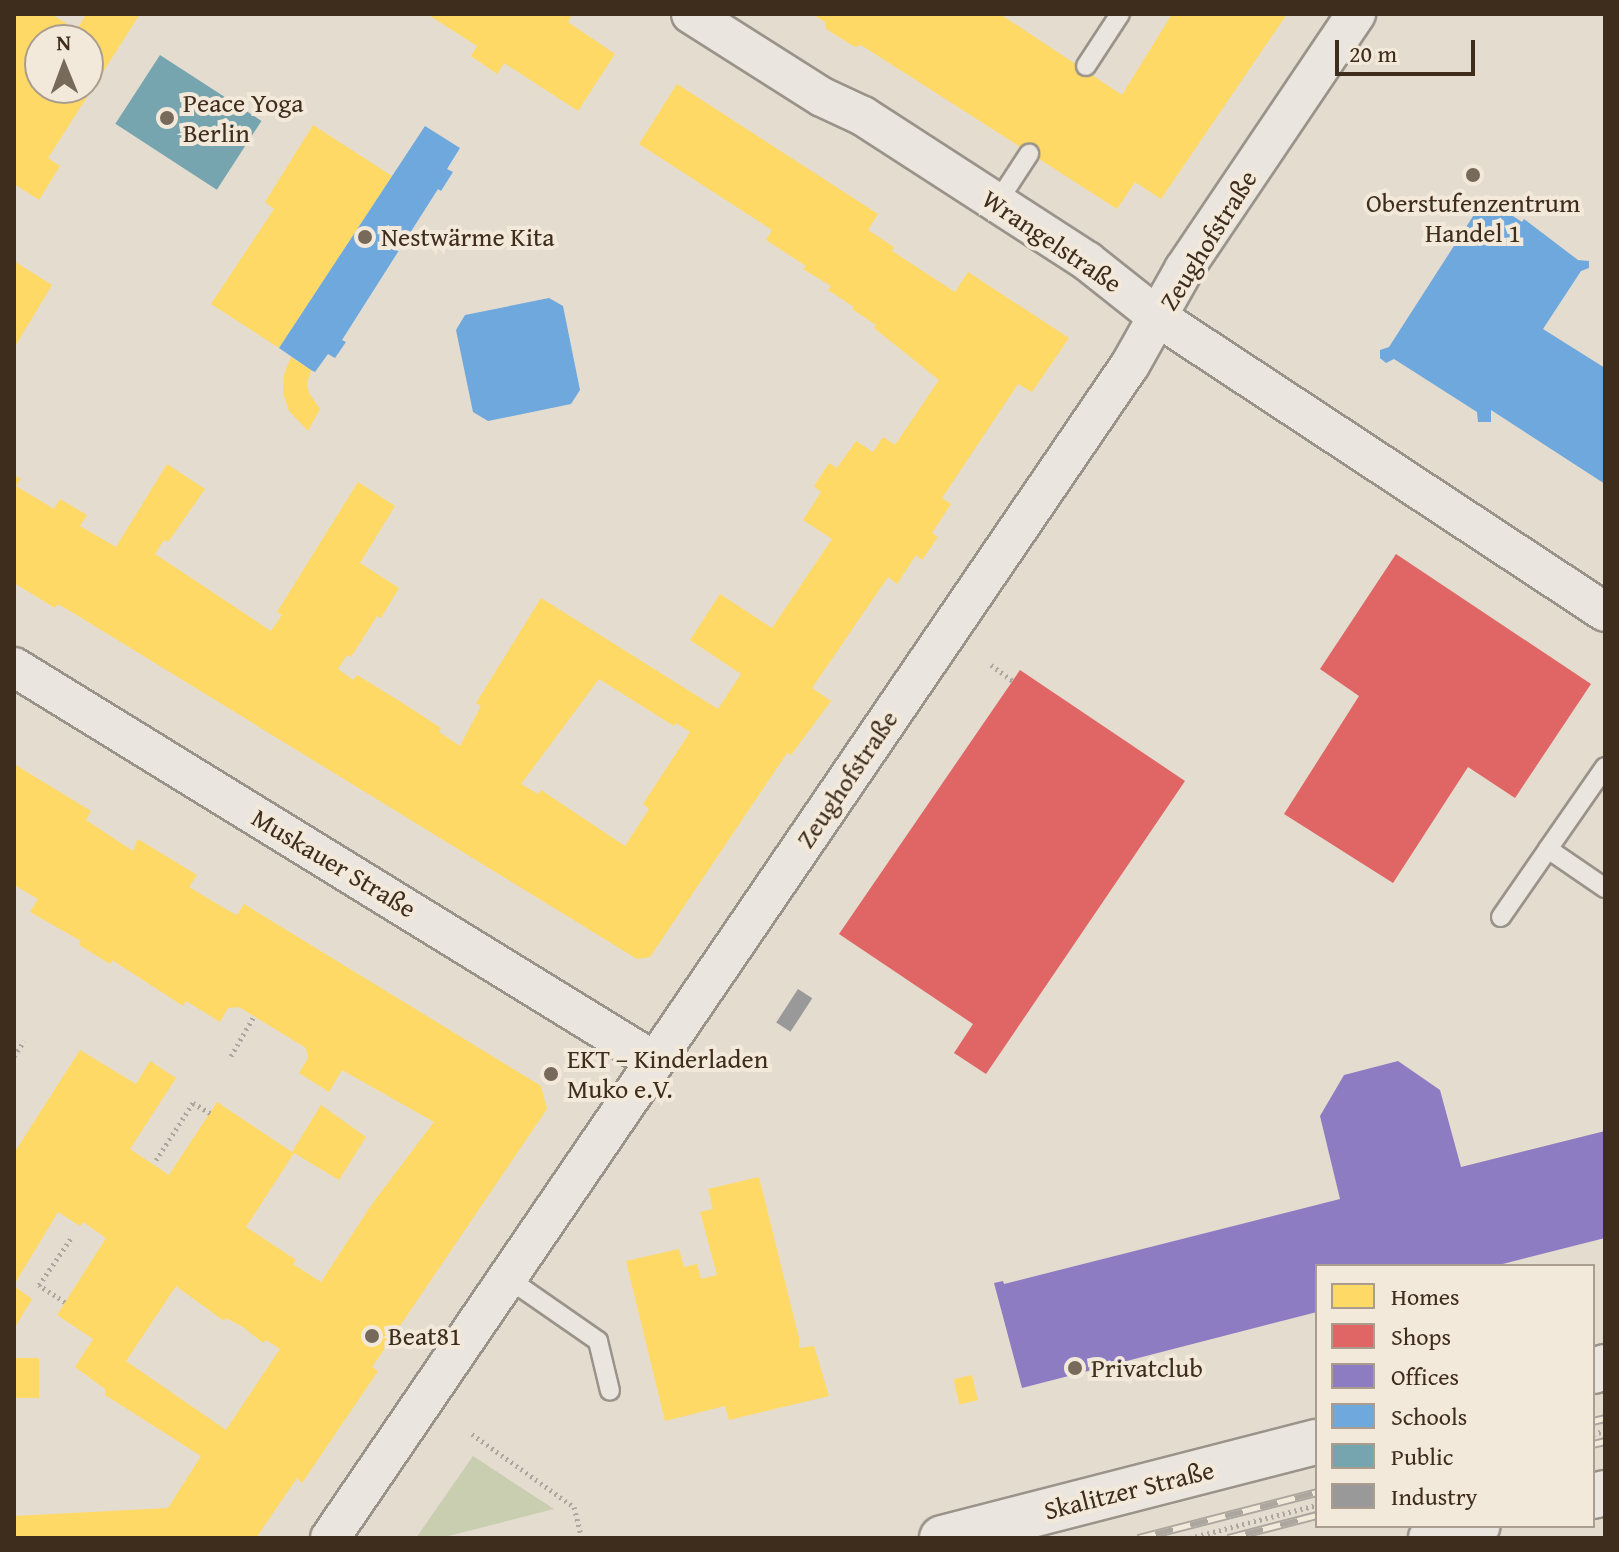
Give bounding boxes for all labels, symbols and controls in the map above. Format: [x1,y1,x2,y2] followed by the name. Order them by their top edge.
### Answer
[24,24,104,104] north arrow
[1339,24,1479,74] scale bar
[56,26,71,58] text: N
[1349,36,1397,71] text: 20 m
[183,87,303,148] place label: Peace Yoga Berlin
[158,109,176,127] marker: Peace Yoga Berlin
[1153,164,1263,316] street label: Zeughofstraße
[1464,166,1482,184] marker: Oberstufenzentrum Handel 1
[976,183,1128,299] street label: Wrangelstraße
[1366,187,1580,248] place label: Oberstufenzentrum Handel 1
[381,221,554,253] place label: Nestwärme Kita
[356,228,374,246] marker: Nestwärme Kita
[790,704,904,854] street label: Zeughofstraße
[246,802,422,924] street label: Muskauer Straße
[567,1043,768,1104] place label: EKT – Kinderladen Muko e.V.
[542,1065,560,1083] marker: EKT – Kinderladen Muko e.V.
[1315,1264,1595,1528] legend
[1391,1279,1460,1314] text: Homes
[1391,1319,1451,1354] text: Shops
[388,1320,461,1352] place label: Beat81
[363,1327,381,1345] marker: Beat81
[1091,1352,1203,1384] place label: Privatclub
[1066,1359,1084,1377] marker: Privatclub
[1391,1359,1459,1394] text: Offices
[1391,1399,1467,1434] text: Schools
[1391,1439,1453,1474] text: Public
[1041,1454,1217,1526] street label: Skalitzer Straße
[1391,1479,1478,1514] text: Industry

